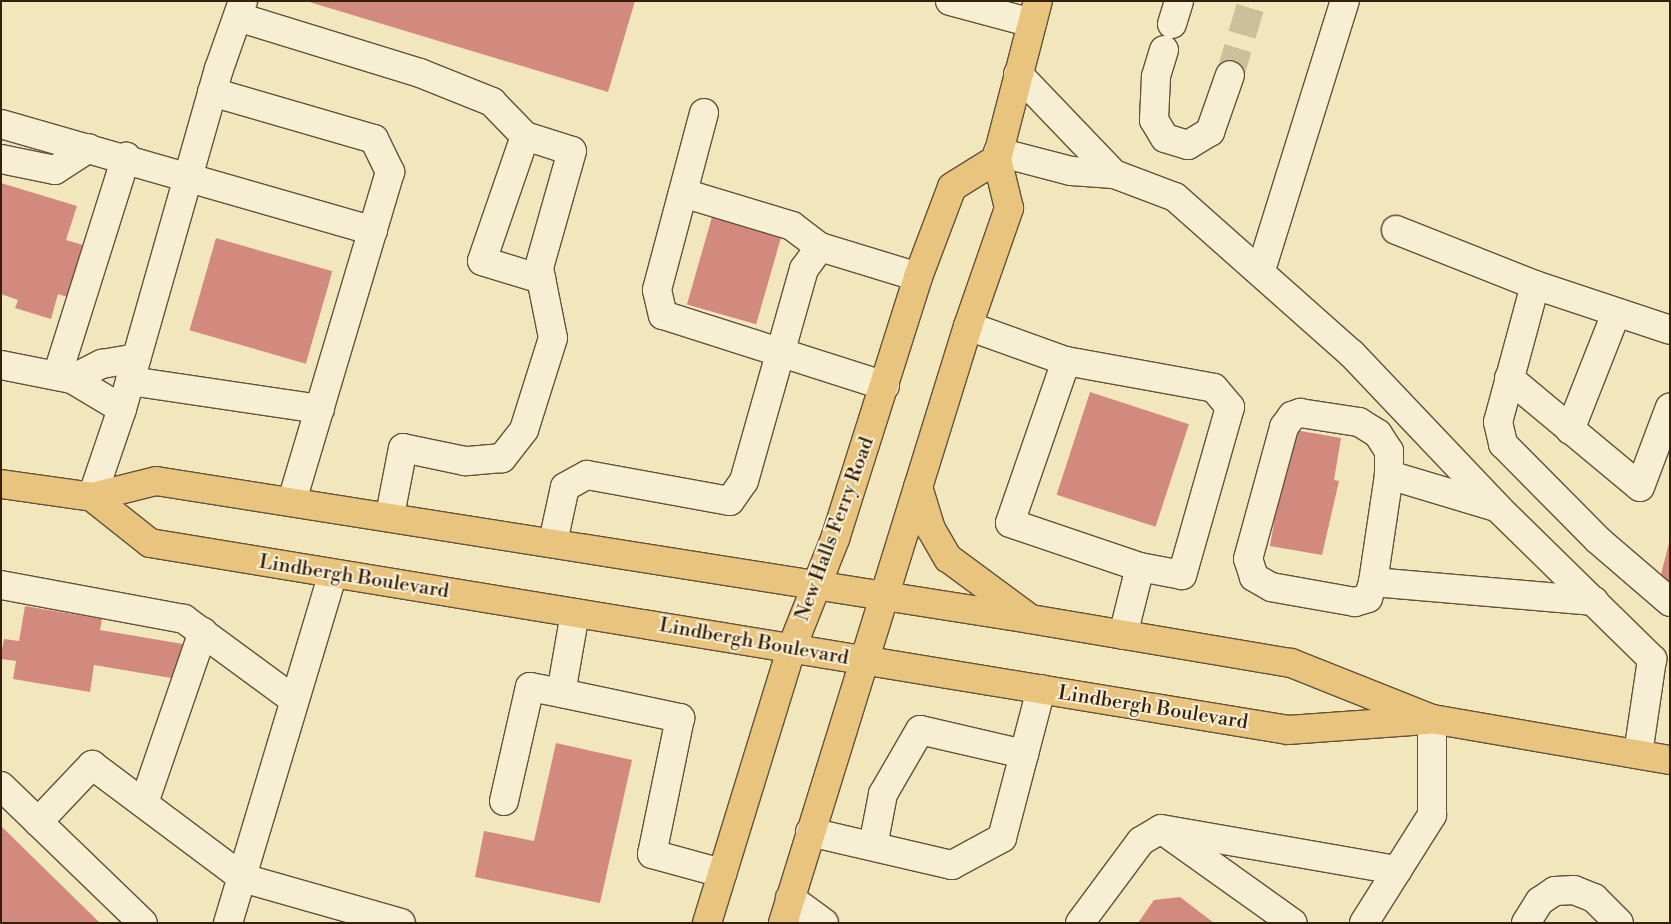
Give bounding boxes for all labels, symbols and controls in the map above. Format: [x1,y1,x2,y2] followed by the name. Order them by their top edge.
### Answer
[791,434,879,624] street label: New Halls Ferry Road
[257,550,451,604] street label: Lindbergh Boulevard
[657,614,851,670] street label: Lindbergh Boulevard
[1056,681,1250,735] street label: Lindbergh Boulevard

